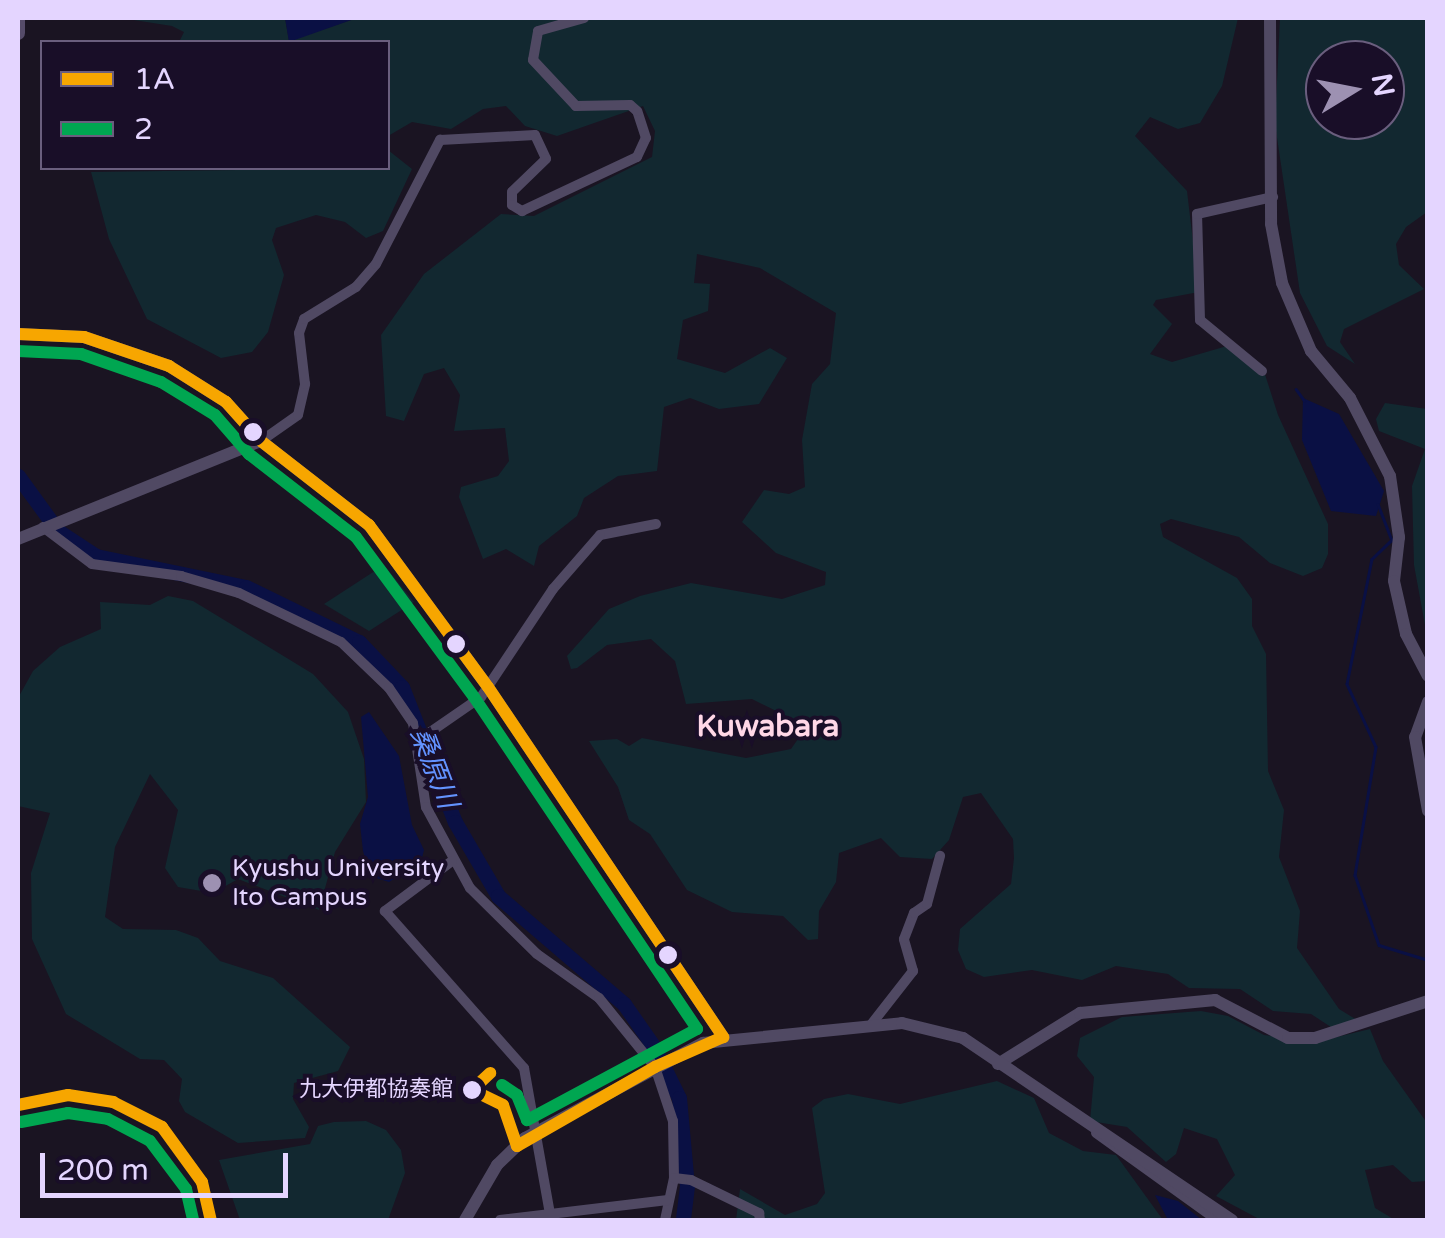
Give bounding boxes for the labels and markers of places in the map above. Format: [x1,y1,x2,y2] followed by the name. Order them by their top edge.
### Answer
[243,422,263,442] unlabelled marker
[446,634,466,654] unlabelled marker
[232,854,444,913] place label: Kyushu University Ito Campus
[201,872,223,894] marker: Kyushu University Ito Campus
[658,945,678,965] unlabelled marker
[299,1077,453,1103] place label: 九大伊都協奏館
[462,1080,482,1100] marker: 九大伊都協奏館

